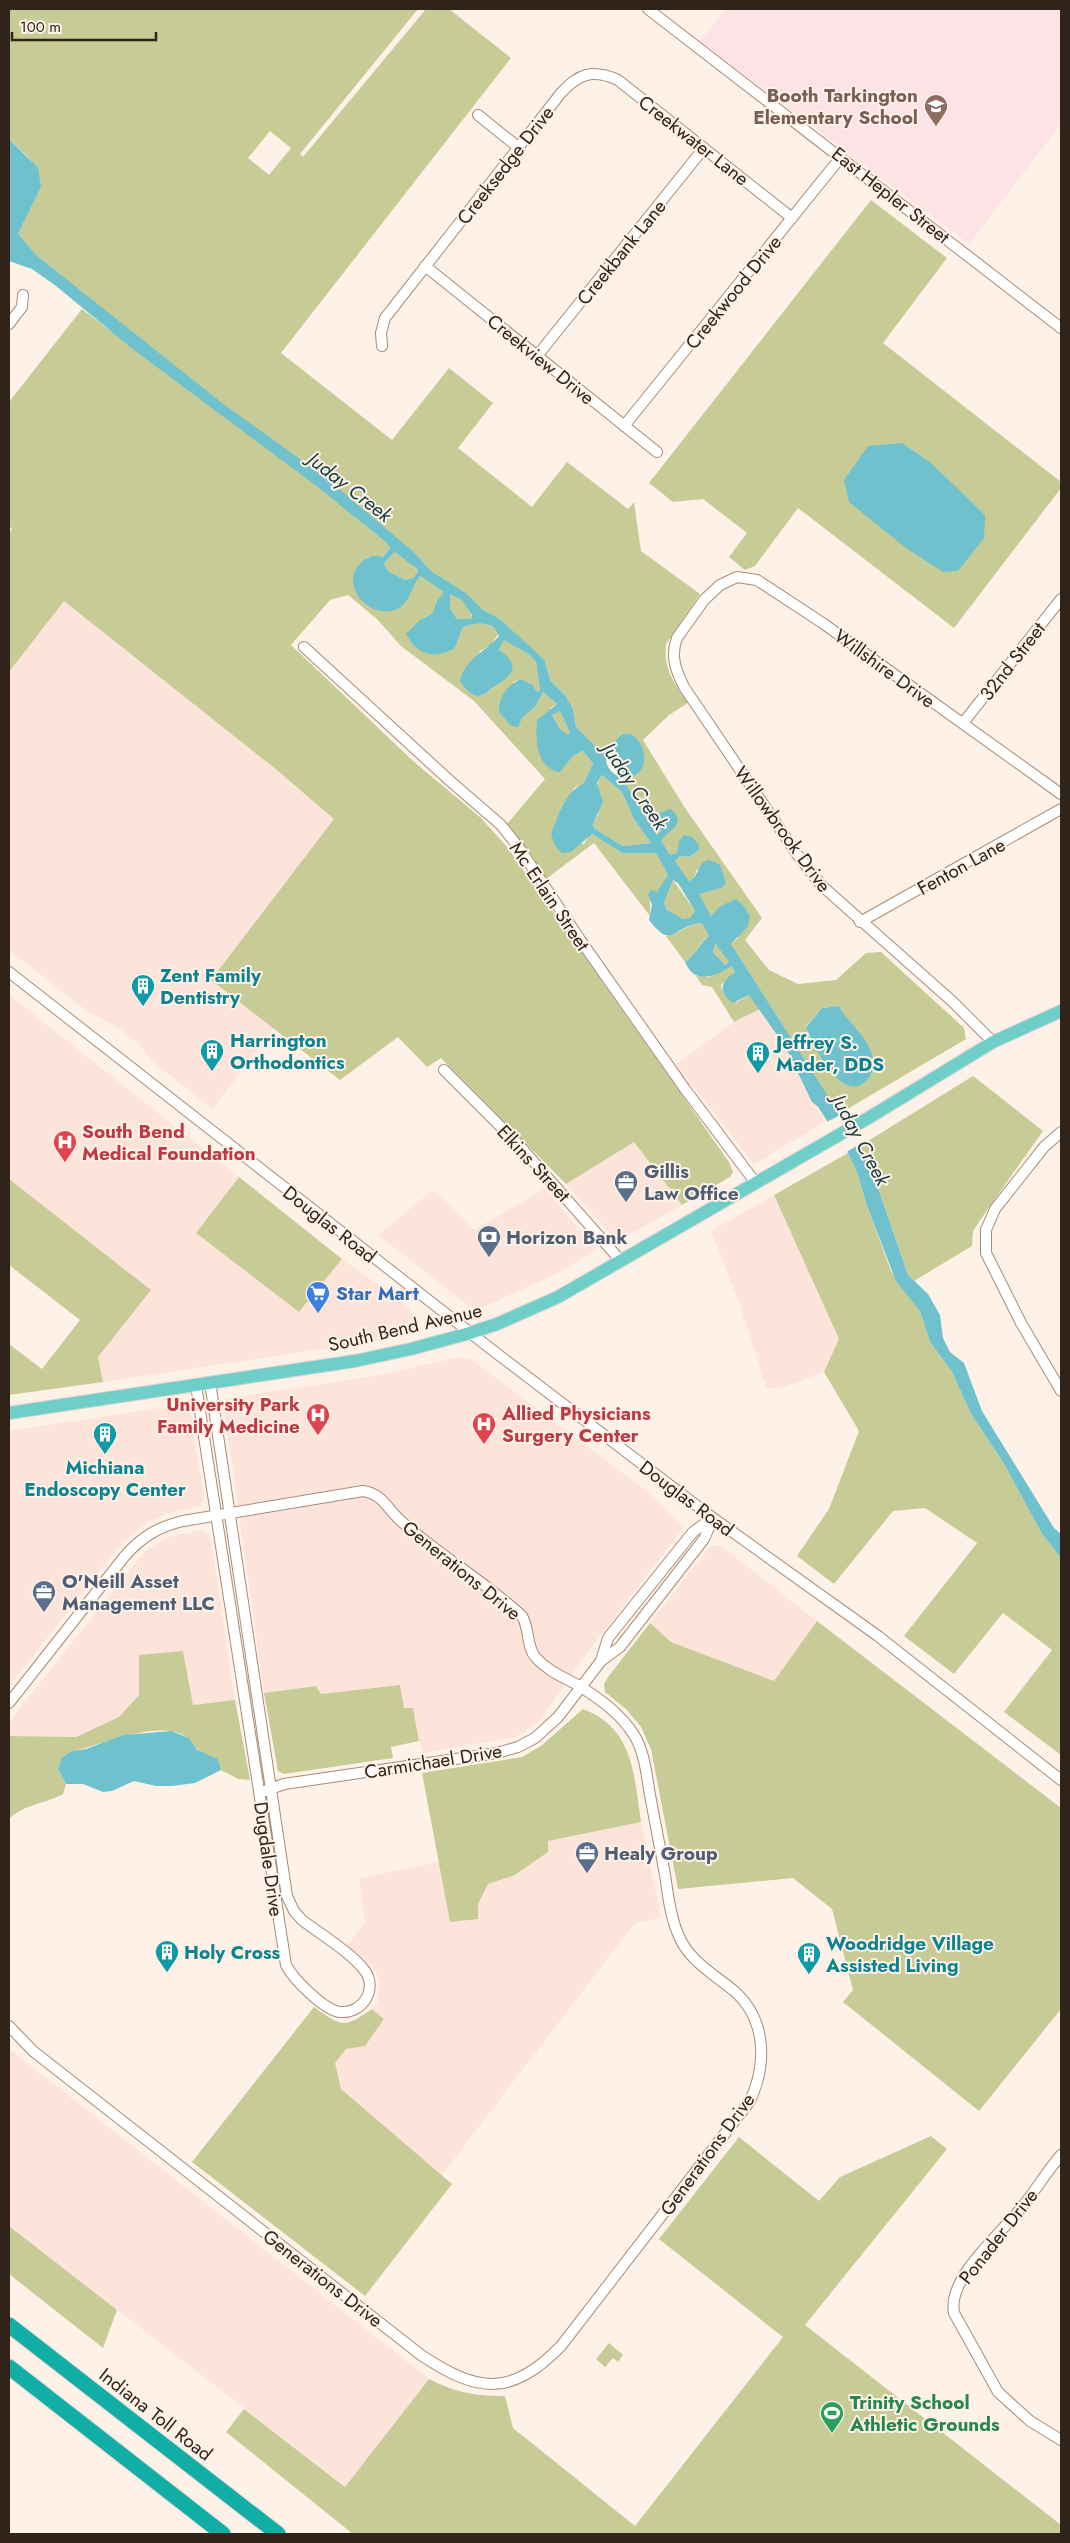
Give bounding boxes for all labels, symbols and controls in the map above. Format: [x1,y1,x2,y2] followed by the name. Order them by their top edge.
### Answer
[12,10,156,42] scale bar
[20,16,61,38] text: 100 m
[753,82,918,131] place label: Booth Tarkington Elementary School
[633,89,755,192] street label: Creekwater Lane
[923,93,949,127] school or university icon: Booth Tarkington Elementary School
[450,100,560,230] street label: Creeksedge Drive
[826,141,956,250] street label: East Hepler Street
[570,194,672,311] street label: Creekbank Lane
[679,229,788,355] street label: Creekwood Drive
[481,308,600,411] street label: Creekview Drive
[298,443,399,530] water label: Juday Creek
[973,616,1052,706] street label: 32nd Street
[829,623,941,714] street label: Willshire Drive
[592,734,675,837] water label: Juday Creek
[728,761,838,898] street label: Willowbrook Drive
[912,831,1010,902] street label: Fenton Lane
[503,836,596,957] street label: Mc Erlain Street
[160,962,262,1011] place label: Zent Family Dentistry
[130,973,156,1007] building icon: Zent Family Dentistry
[230,1027,345,1076] place label: Harrington Orthodontics
[772,1029,884,1078] place label: Jeffrey S. Mader, DDS
[199,1038,225,1072] building icon: Harrington Orthodontics
[745,1040,771,1074] building icon: Jeffrey S. Mader, DDS
[822,1086,897,1192] water label: Juday Creek
[82,1118,256,1167] place label: South Bend Medical Foundation
[491,1119,577,1208] street label: Elkins Street
[52,1129,78,1163] hospital icon: South Bend Medical Foundation
[644,1158,739,1207] place label: Gillis Law Office
[613,1169,639,1203] office icon: Gillis Law Office
[277,1179,382,1269] street label: Douglas Road
[476,1224,502,1258] bank icon: Horizon Bank
[506,1224,627,1251] place label: Horizon Bank
[305,1280,331,1314] supermarket icon: Star Mart
[336,1280,419,1307] place label: Star Mart
[326,1297,485,1358] street label: South Bend Avenue
[157,1391,300,1440] place label: University Park Family Medicine
[501,1400,651,1449] place label: Allied Physicians Surgery Center
[305,1402,331,1436] hospital icon: University Park Family Medicine
[471,1411,497,1445] hospital icon: Allied Physicians Surgery Center
[92,1421,118,1455] building icon: Michiana Endoscopy Center
[24,1454,186,1503] place label: Michiana Endoscopy Center
[634,1454,740,1543] street label: Douglas Road
[397,1514,527,1627] street label: Generations Drive
[62,1568,215,1617] place label: O'Neill Asset Management LLC
[31,1579,57,1613] office icon: O'Neill Asset Management LLC
[362,1737,504,1786] street label: Carmichael Drive
[247,1800,290,1918] street label: Dugdale Drive
[574,1840,600,1874] office icon: Healy Group
[604,1840,718,1867] place label: Healy Group
[825,1930,994,1979] place label: Woodridge Village Assisted Living
[154,1939,180,1973] building icon: Holy Cross
[184,1939,281,1966] place label: Holy Cross
[796,1941,822,1975] building icon: Woodridge Village Assisted Living
[654,2087,761,2221] street label: Generations Drive
[953,2183,1044,2290] street label: Ponader Drive
[257,2223,388,2334] street label: Generations Drive
[93,2362,218,2467] street label: Indiana Toll Road
[849,2389,1000,2438] place label: Trinity School Athletic Grounds
[819,2400,845,2434] sports icon: Trinity School Athletic Grounds

